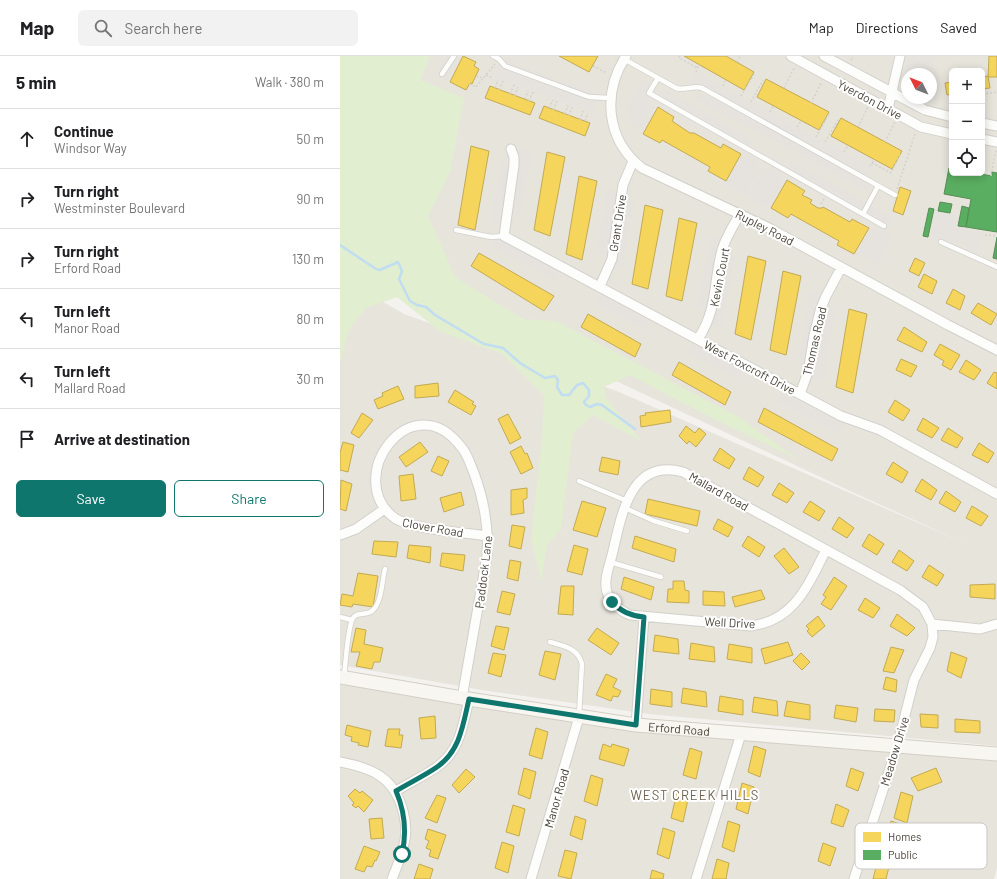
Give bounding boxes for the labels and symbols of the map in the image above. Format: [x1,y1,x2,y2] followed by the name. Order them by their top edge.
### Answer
[901,68,937,104] north arrow
[835,76,905,122] street label: Yverdon Drive
[606,193,628,253] street label: Grant Drive
[733,206,797,248] street label: Rupley Road
[706,246,732,308] street label: Kevin Court
[799,305,829,377] street label: Thomas Road
[702,337,798,397] street label: West Foxcroft Drive
[687,469,751,513] street label: Mallard Road
[401,515,465,539] street label: Clover Road
[472,535,494,609] street label: Paddock Lane
[603,593,621,611] route end
[704,614,756,630] street label: Well Drive
[877,715,911,787] street label: Meadow Drive
[648,719,710,738] street label: Erford Road
[541,767,571,829] street label: Manor Road
[631,787,759,803] district label: WEST CREEK HILLS
[855,823,987,869] legend
[888,830,921,843] text: Homes
[393,845,411,863] route start
[888,848,918,861] text: Public

